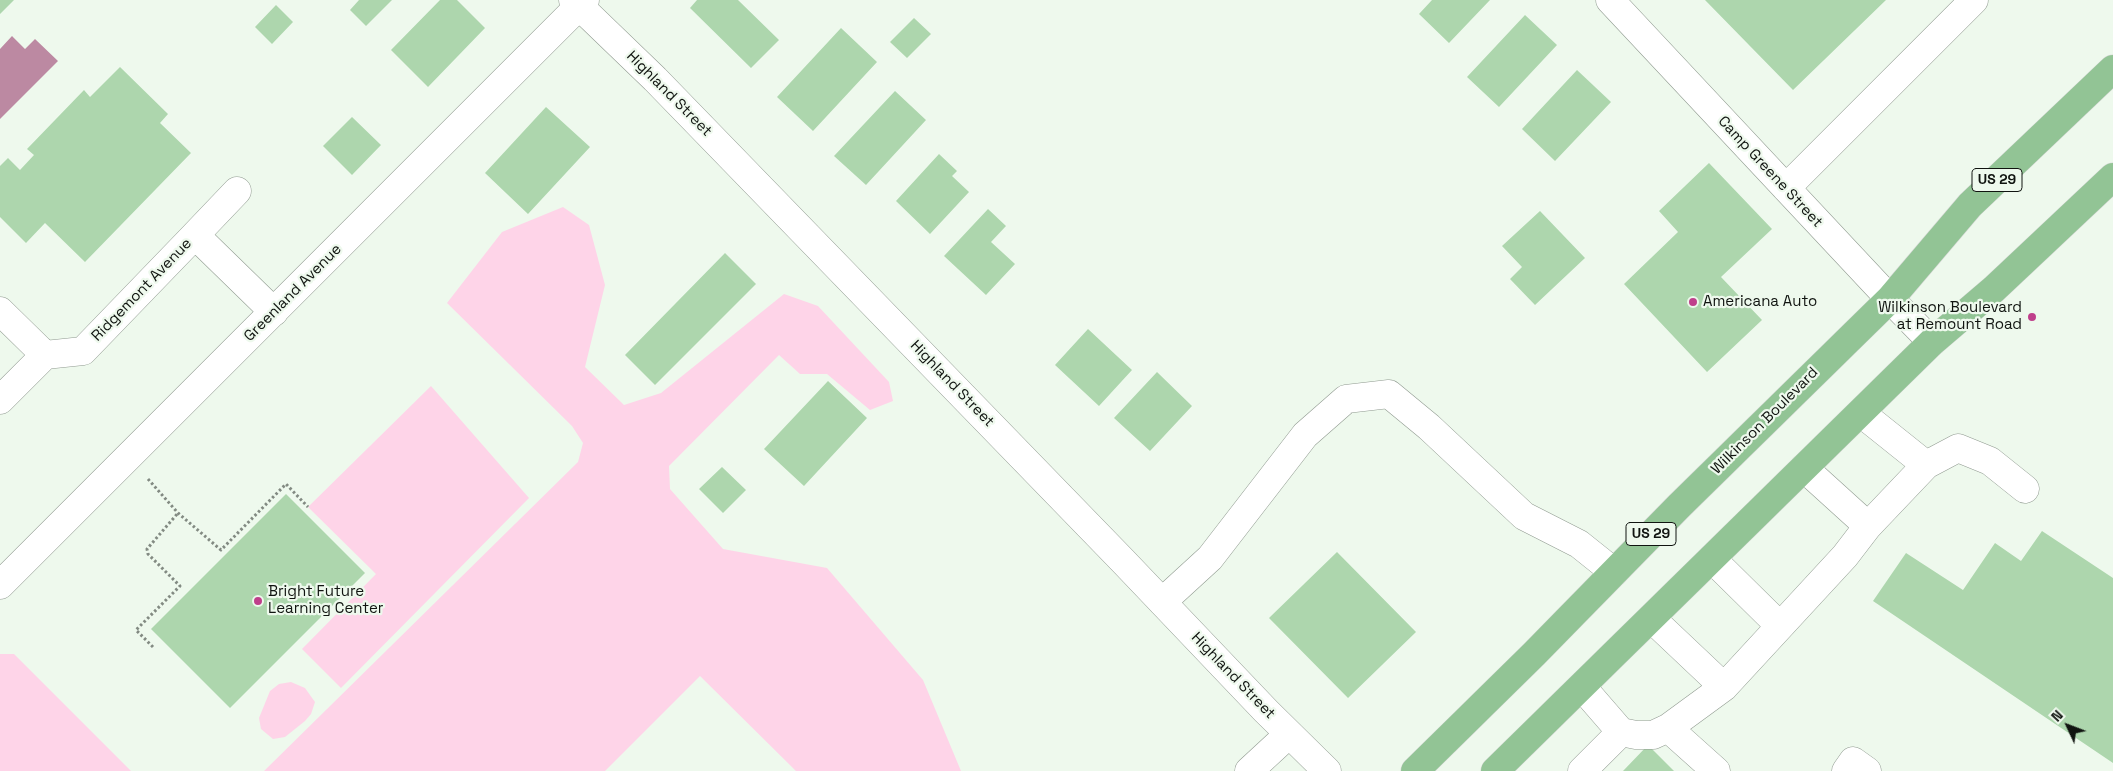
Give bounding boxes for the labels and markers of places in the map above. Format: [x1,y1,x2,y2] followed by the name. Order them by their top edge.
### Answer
[1703,293,1817,311] place label: Americana Auto
[1687,296,1699,308] marker: Americana Auto
[1878,299,2022,334] place label: Wilkinson Boulevard at Remount Road
[2026,311,2038,323] marker: Wilkinson Boulevard at Remount Road
[268,583,384,618] place label: Bright Future Learning Center
[252,595,264,607] marker: Bright Future Learning Center

